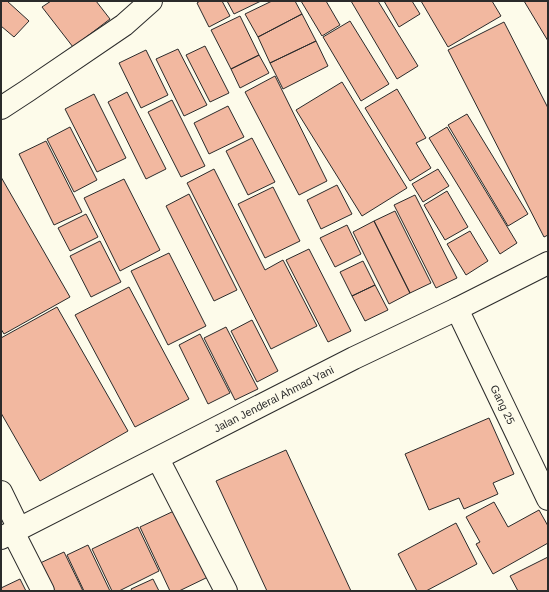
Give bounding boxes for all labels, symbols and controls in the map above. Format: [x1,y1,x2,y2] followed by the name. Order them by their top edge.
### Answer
[212,363,336,435] street label: Jalan Jenderal Ahmad Yani
[488,383,517,426] street label: Gang 25

